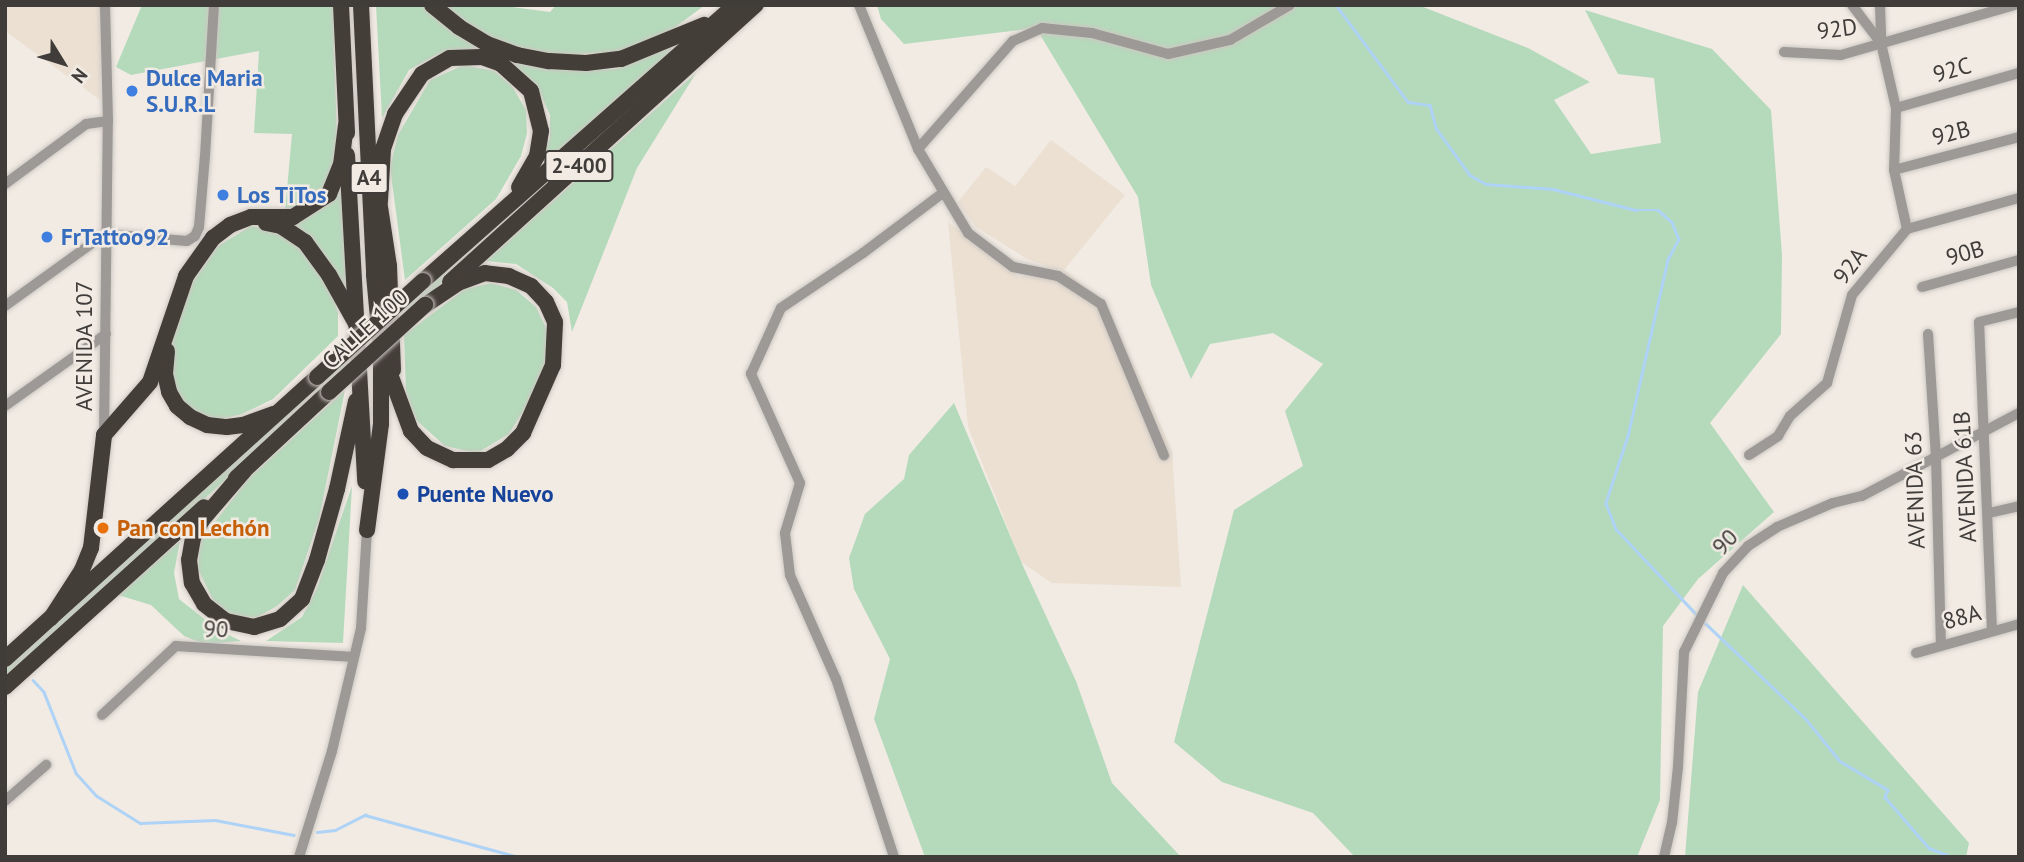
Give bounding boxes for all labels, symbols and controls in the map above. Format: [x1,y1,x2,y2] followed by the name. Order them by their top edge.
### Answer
[1815,13,1859,45] street label: 92D
[28,28,98,98] north arrow
[1930,51,1974,89] street label: 92C
[66,64,93,88] text: N
[146,64,263,118] place label: Dulce Maria S.U.R.L
[124,83,140,99] marker: Dulce Maria S.U.R.L
[1929,115,1973,151] street label: 92B
[544,148,614,184] road number: 2-400
[348,160,390,196] road number: A4
[237,181,327,209] place label: Los TiTos
[215,187,231,203] marker: Los TiTos
[61,223,169,251] place label: FrTattoo92
[39,229,55,245] marker: FrTattoo92
[1943,234,1987,272] street label: 90B
[1827,242,1873,290] street label: 92A
[70,280,98,412] street label: AVENIDA 107
[316,283,414,375] street label: CALLE 100
[1948,410,1982,544] street label: AVENIDA 61B
[1899,430,1931,550] street label: AVENIDA 63
[417,480,554,508] place label: Puente Nuevo
[395,486,411,502] marker: Puente Nuevo
[117,514,269,542] place label: Pan con Lechón
[95,520,111,536] marker: Pan con Lechón
[1706,523,1744,561] street label: 90
[1940,599,1984,635] street label: 88A
[203,615,229,643] street label: 90

